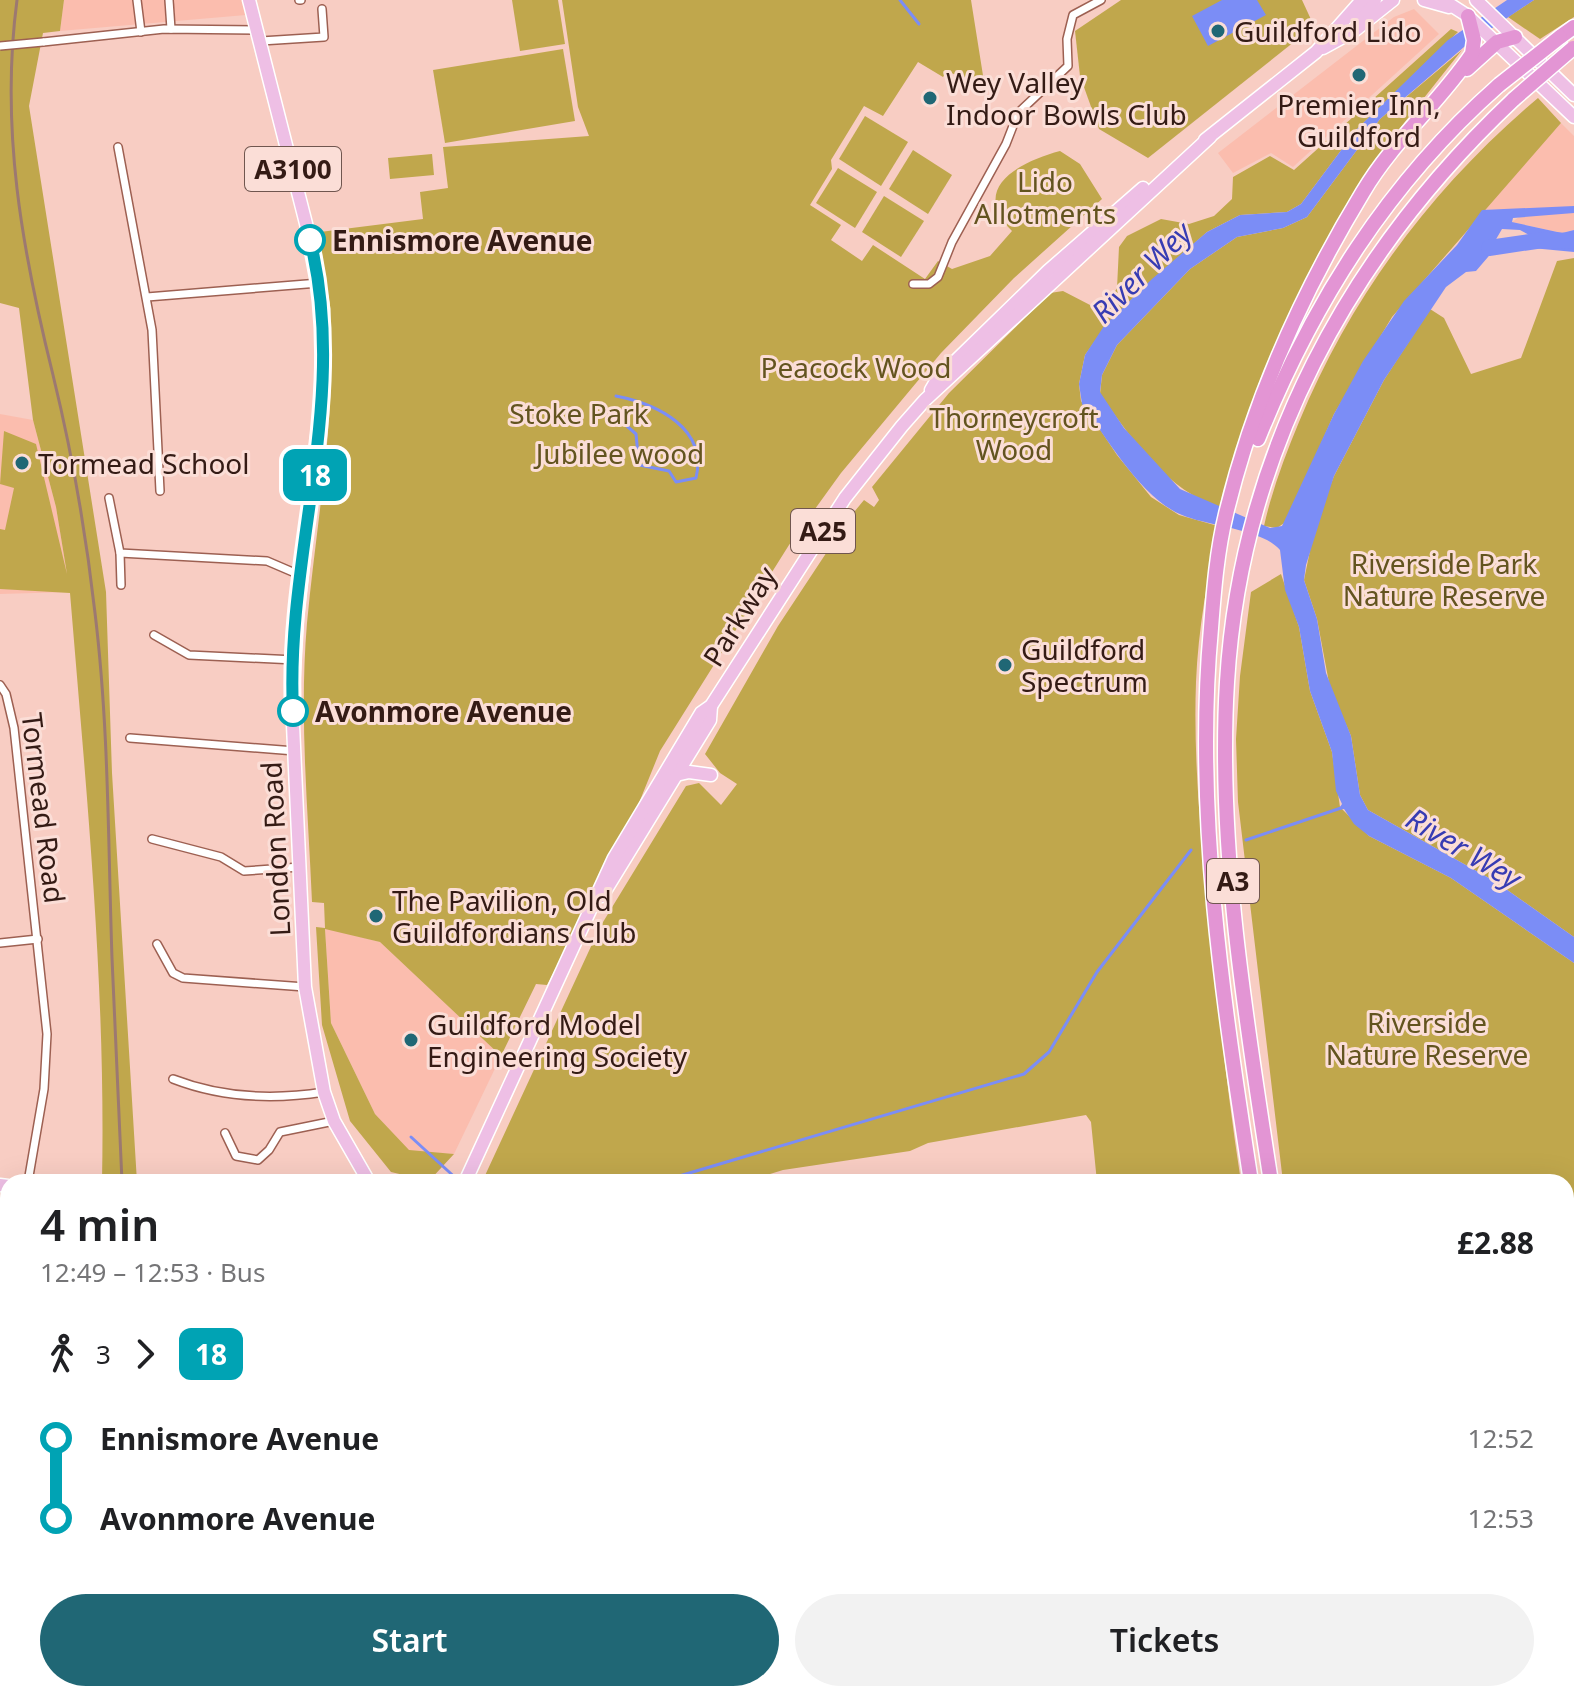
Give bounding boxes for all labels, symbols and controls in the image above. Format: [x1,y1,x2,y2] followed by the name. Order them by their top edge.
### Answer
[1234,12,1422,50] place label: Guildford Lido
[1209,22,1227,40] marker: Guildford Lido
[946,63,1187,133] place label: Wey Valley Indoor Bowls Club
[1350,66,1368,84] marker: Premier Inn, Guildford
[1277,85,1441,155] place label: Premier Inn, Guildford
[921,89,939,107] marker: Wey Valley Indoor Bowls Club
[245,147,341,191] road number: A3100
[974,162,1116,232] park label: Lido Allotments
[1082,211,1202,331] water label: River Wey
[332,221,592,259] place label: Ennismore Avenue
[295,225,325,255] marker: Ennismore Avenue
[760,348,952,386] park label: Peacock Wood
[509,394,649,432] park label: Stoke Park
[929,398,1099,468] park label: Thorneycroft Wood
[533,434,704,472] park label: Jubilee wood
[38,444,250,482] place label: Tormead School
[279,449,351,501] line badge: 18
[13,454,31,472] marker: Tormead School
[299,456,331,494] text: 18
[791,509,855,553] road number: A25
[1343,544,1545,614] park label: Riverside Park Nature Reserve
[693,558,785,673] street label: Parkway
[1021,630,1148,700] place label: Guildford Spectrum
[996,656,1014,674] marker: Guildford Spectrum
[315,692,572,730] place label: Avonmore Avenue
[278,696,308,726] marker: Avonmore Avenue
[13,711,75,905] street label: Tormead Road
[251,761,299,937] street label: London Road
[1399,798,1531,899] water label: River Wey
[1207,859,1259,903] road number: A3
[392,881,637,951] place label: The Pavilion, Old Guildfordians Club
[367,907,385,925] marker: The Pavilion, Old Guildfordians Club
[1326,1003,1528,1073] park label: Riverside Nature Reserve
[427,1005,688,1075] place label: Guildford Model Engineering Society
[402,1031,420,1049] marker: Guildford Model Engineering Society
[40,1194,159,1254] text: 4 min
[1457,1222,1534,1263] text: £2.88
[40,1254,265,1290] text: 12:49 – 12:53 · Bus
[40,1332,84,1376] icon: walk
[123,1332,167,1376] icon: forward
[195,1335,227,1373] text: 18
[96,1336,111,1372] text: 3
[100,1418,379,1459] text: Ennismore Avenue
[1468,1420,1534,1456] text: 12:52
[100,1498,375,1539] text: Avonmore Avenue
[1468,1500,1534,1536] text: 12:53
[40,1594,779,1686] button: Start
[795,1594,1534,1686] button: Tickets

